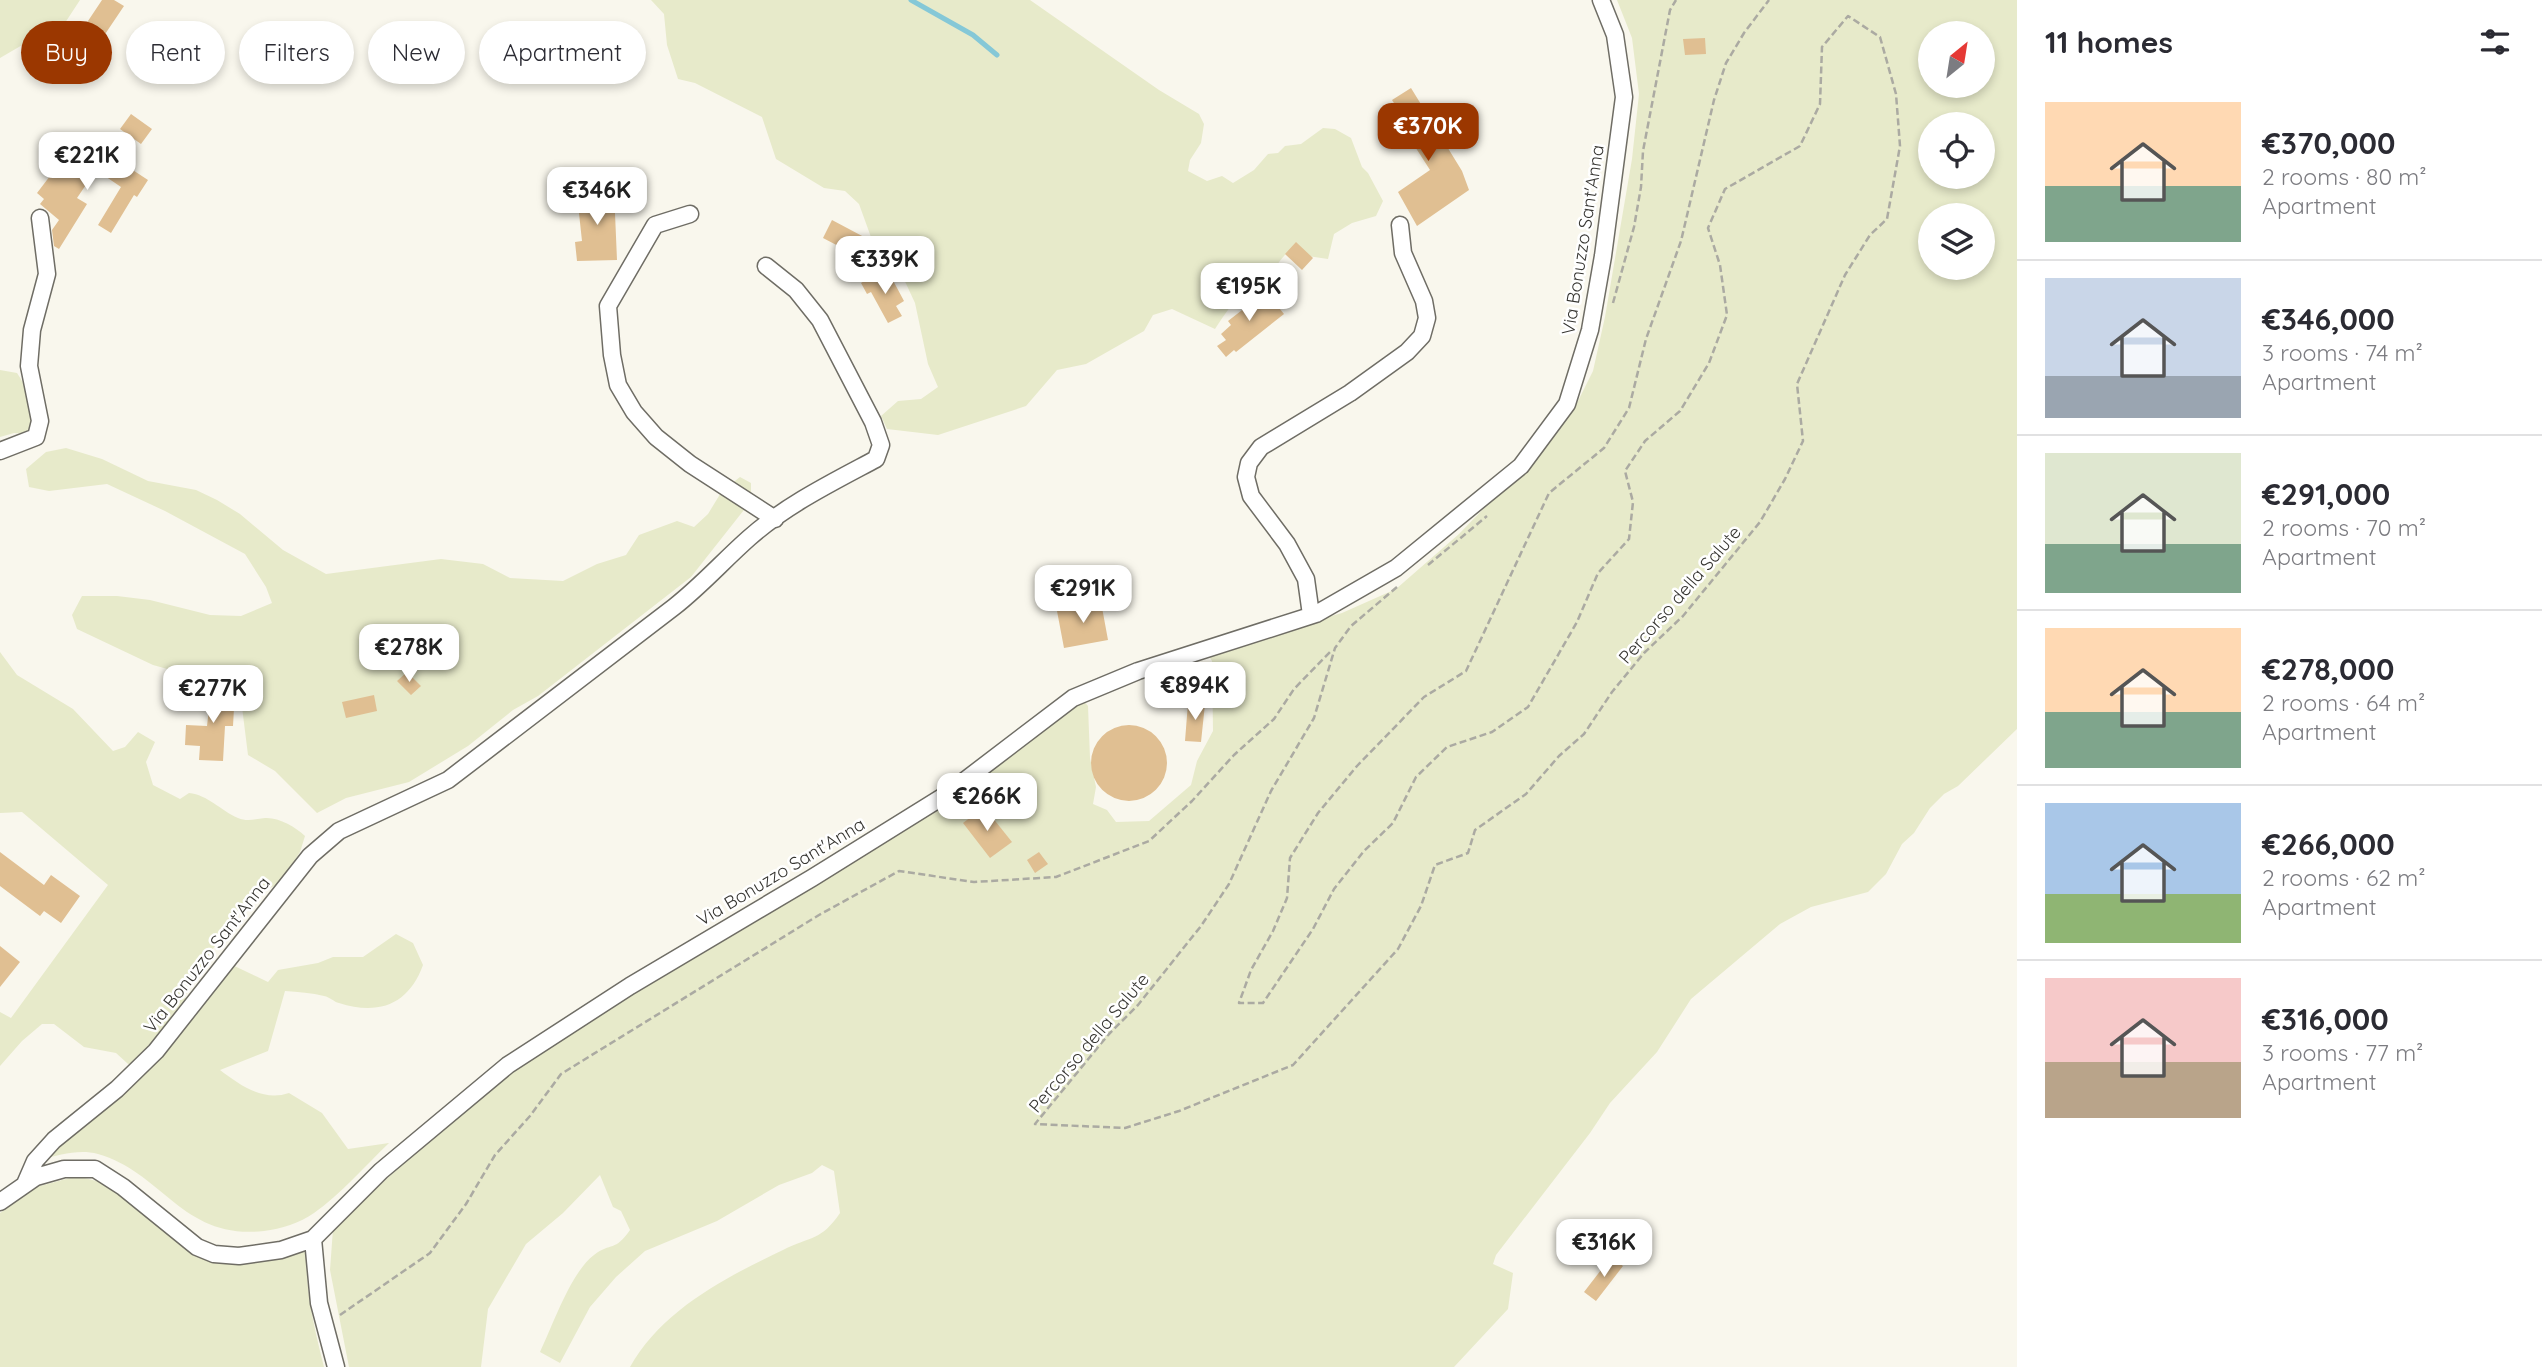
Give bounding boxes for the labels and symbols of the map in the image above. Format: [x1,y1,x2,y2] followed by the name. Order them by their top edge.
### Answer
[1918,21,1995,98] north arrow
[1379,104,1477,163] pin: €370K
[38,132,136,192] pin: €221K
[1556,143,1609,337] street label: Via Bonuzzo Sant'Anna
[548,168,646,227] pin: €346K
[836,236,934,296] pin: €339K
[1200,264,1298,323] pin: €195K
[1613,521,1746,668] street label: Percorso della Salute
[1034,566,1132,625] pin: €291K
[360,624,458,684] pin: €278K
[1146,662,1244,722] pin: €894K
[164,666,262,725] pin: €277K
[938,774,1036,833] pin: €266K
[692,812,869,931] street label: Via Bonuzzo Sant'Anna
[138,872,275,1037] street label: Via Bonuzzo Sant'Anna
[1023,968,1154,1117] street label: Percorso della Salute
[1555,1220,1653,1279] pin: €316K

